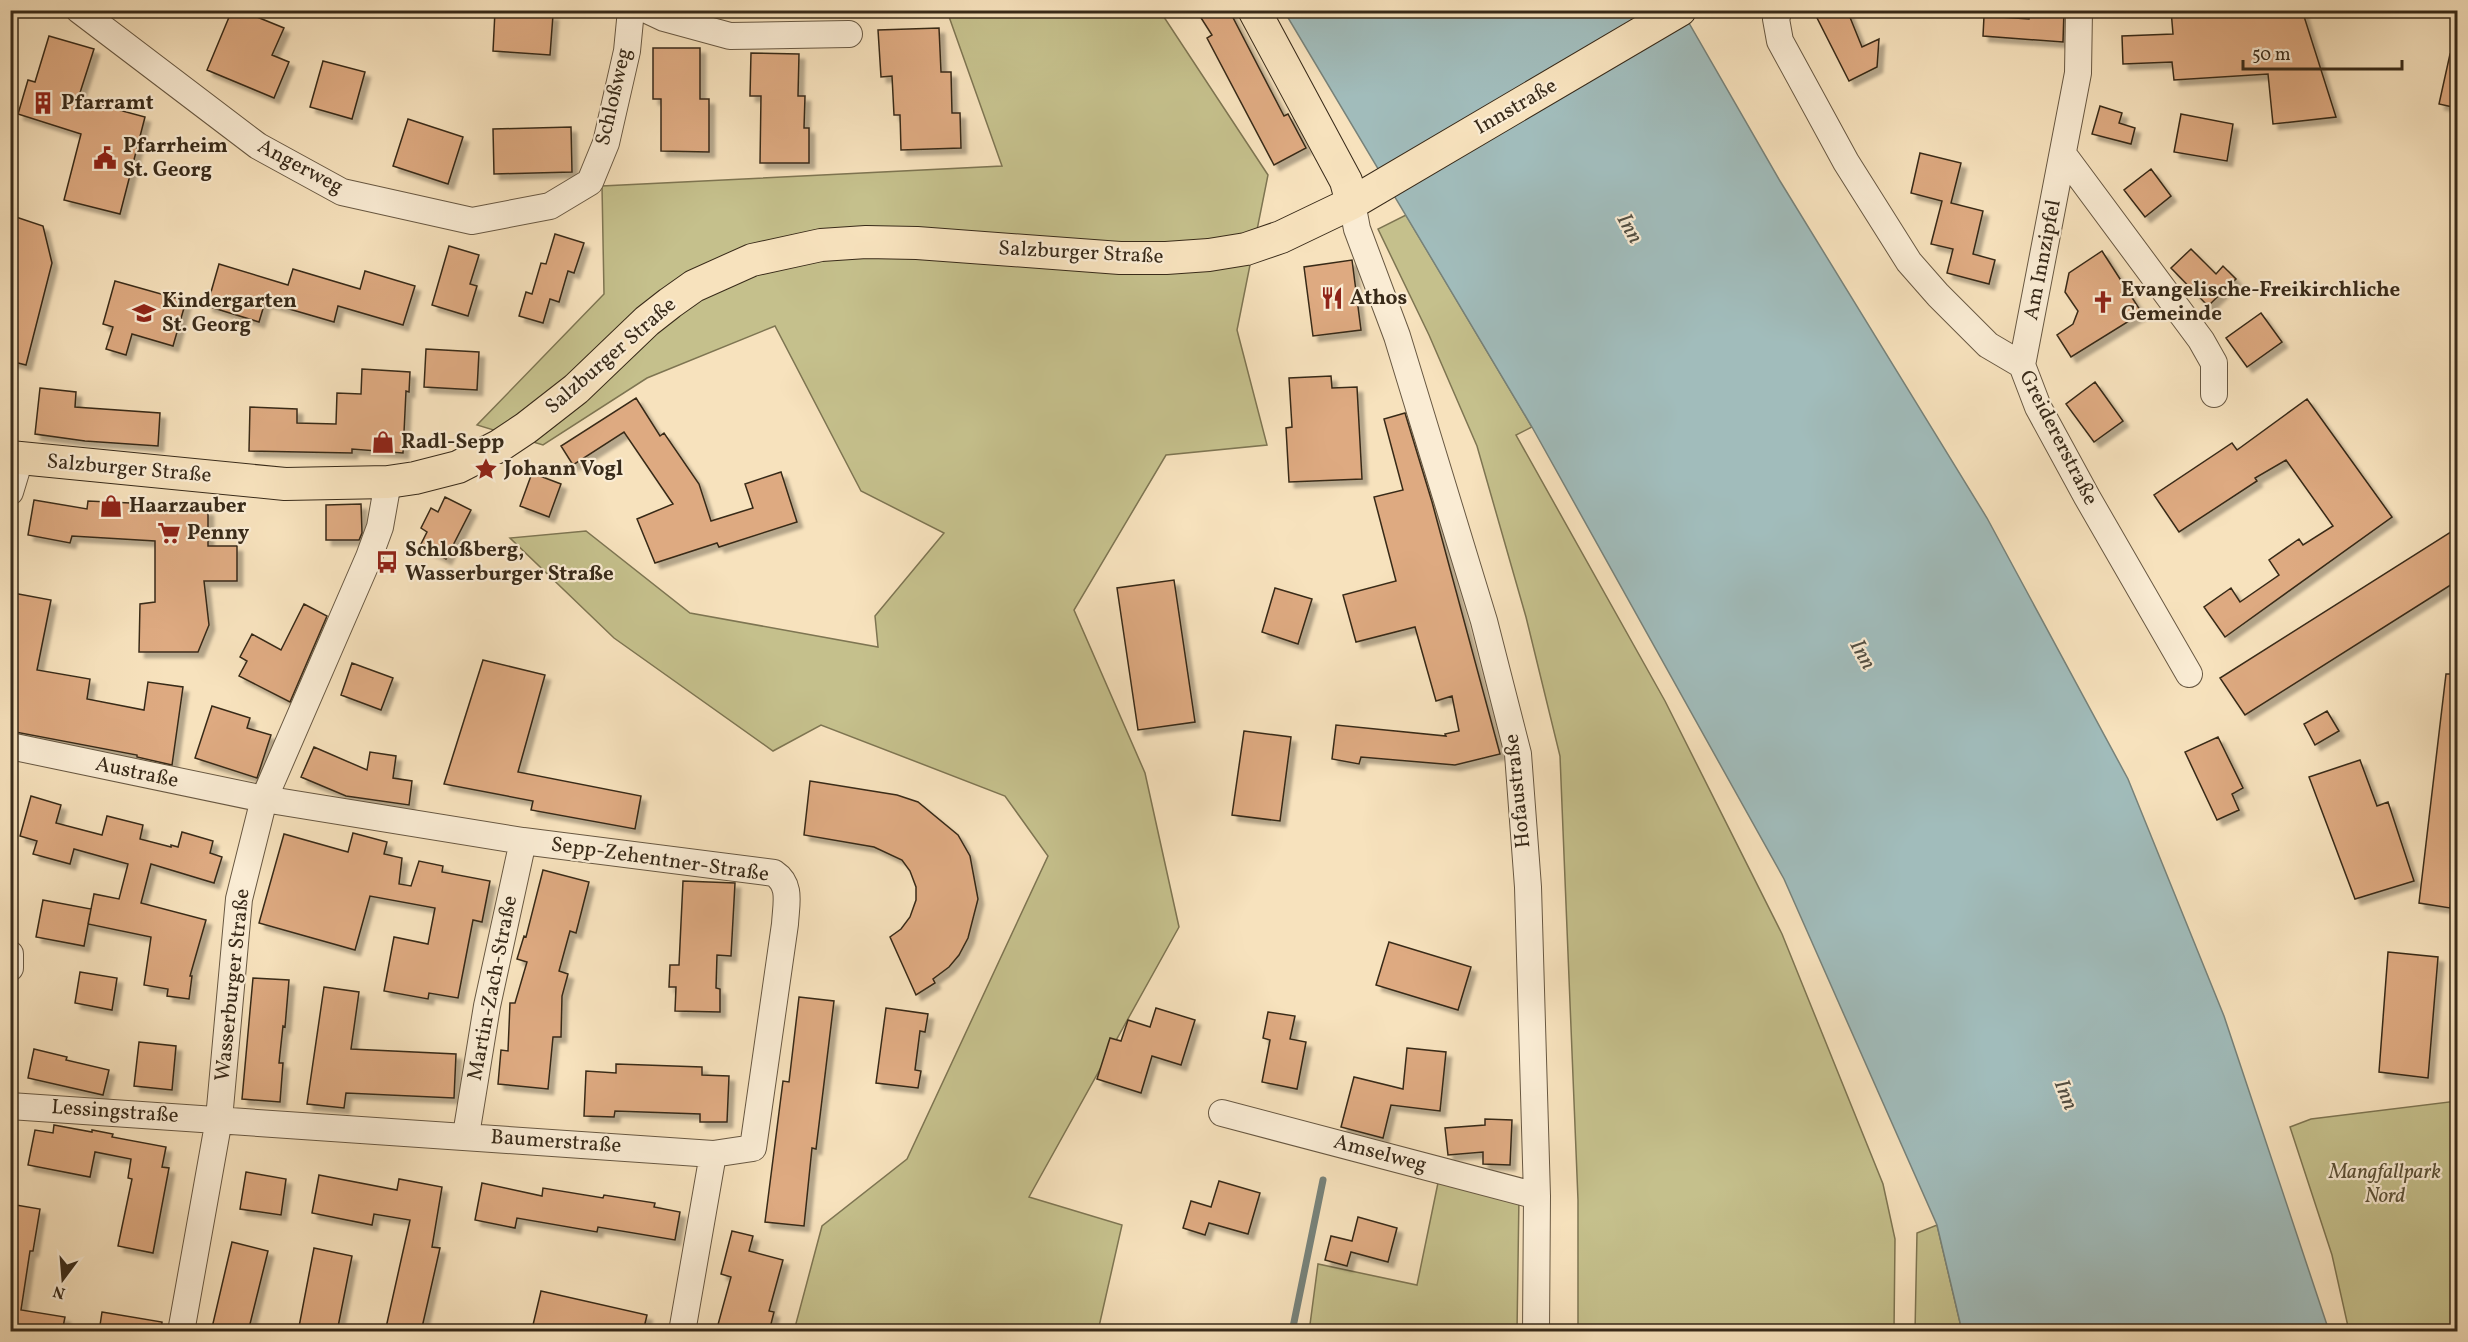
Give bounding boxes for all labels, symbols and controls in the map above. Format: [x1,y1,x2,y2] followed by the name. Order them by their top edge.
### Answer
[2243,33,2402,71] scale bar
[2252,43,2291,68] text: 50 m
[589,45,639,149] street label: Schloßweg
[1470,72,1563,142] street label: Innstraße
[61,89,154,118] place label: Pfarramt
[30,90,56,116] building icon: Pfarramt
[123,132,228,185] place label: Pfarrheim St. Georg
[252,132,348,202] street label: Angerweg
[92,145,118,171] public building icon: Pfarrheim St. Georg
[2017,197,2069,323] street label: Am Innzipfel
[1608,208,1650,250] water label: Inn
[998,234,1164,272] street label: Salzburger Straße
[2121,276,2400,329] place label: Evangelische-Freikirchliche Gemeinde
[1350,284,1407,313] place label: Athos
[1319,285,1345,311] restaurant icon: Athos
[162,287,297,340] place label: Kindergarten St. Georg
[2090,289,2116,315] church icon: Evangelische-Freikirchliche Gemeinde
[539,291,683,421] street label: Salzburger Straße
[131,300,157,326] school or university icon: Kindergarten St. Georg
[2012,366,2105,511] street label: Greidererstraße
[401,428,504,457] place label: Radl-Sepp
[370,429,396,455] shop icon: Radl-Sepp
[45,447,213,491] street label: Salzburger Straße
[503,455,623,484] place label: Johann Vogl
[473,456,499,482] place icon: Johann Vogl
[129,492,246,521] place label: Haarzauber
[98,493,124,519] shop icon: Haarzauber
[187,519,249,548] place label: Penny
[156,520,182,546] supermarket icon: Penny
[405,536,614,589] place label: Schloßberg, Wasserburger Straße
[374,549,400,575] bus stop icon: Schloßberg, Wasserburger Straße
[1841,634,1883,676] water label: Inn
[1498,732,1538,850] street label: Hofaustraße
[93,750,181,796] street label: Austraße
[549,830,771,890] street label: Sepp-Zehentner-Straße
[208,887,258,1083] street label: Wasserburger Straße
[461,893,525,1083] street label: Martin-Zach-Straße
[2045,1075,2085,1115] water label: Inn
[50,1093,180,1131] street label: Lessingstraße
[490,1123,622,1161] street label: Baumerstraße
[1330,1128,1430,1180] street label: Amselweg
[2328,1158,2441,1211] park label: Mangfallpark Nord
[33,1249,93,1309] north arrow
[50,1279,68,1304] text: N

